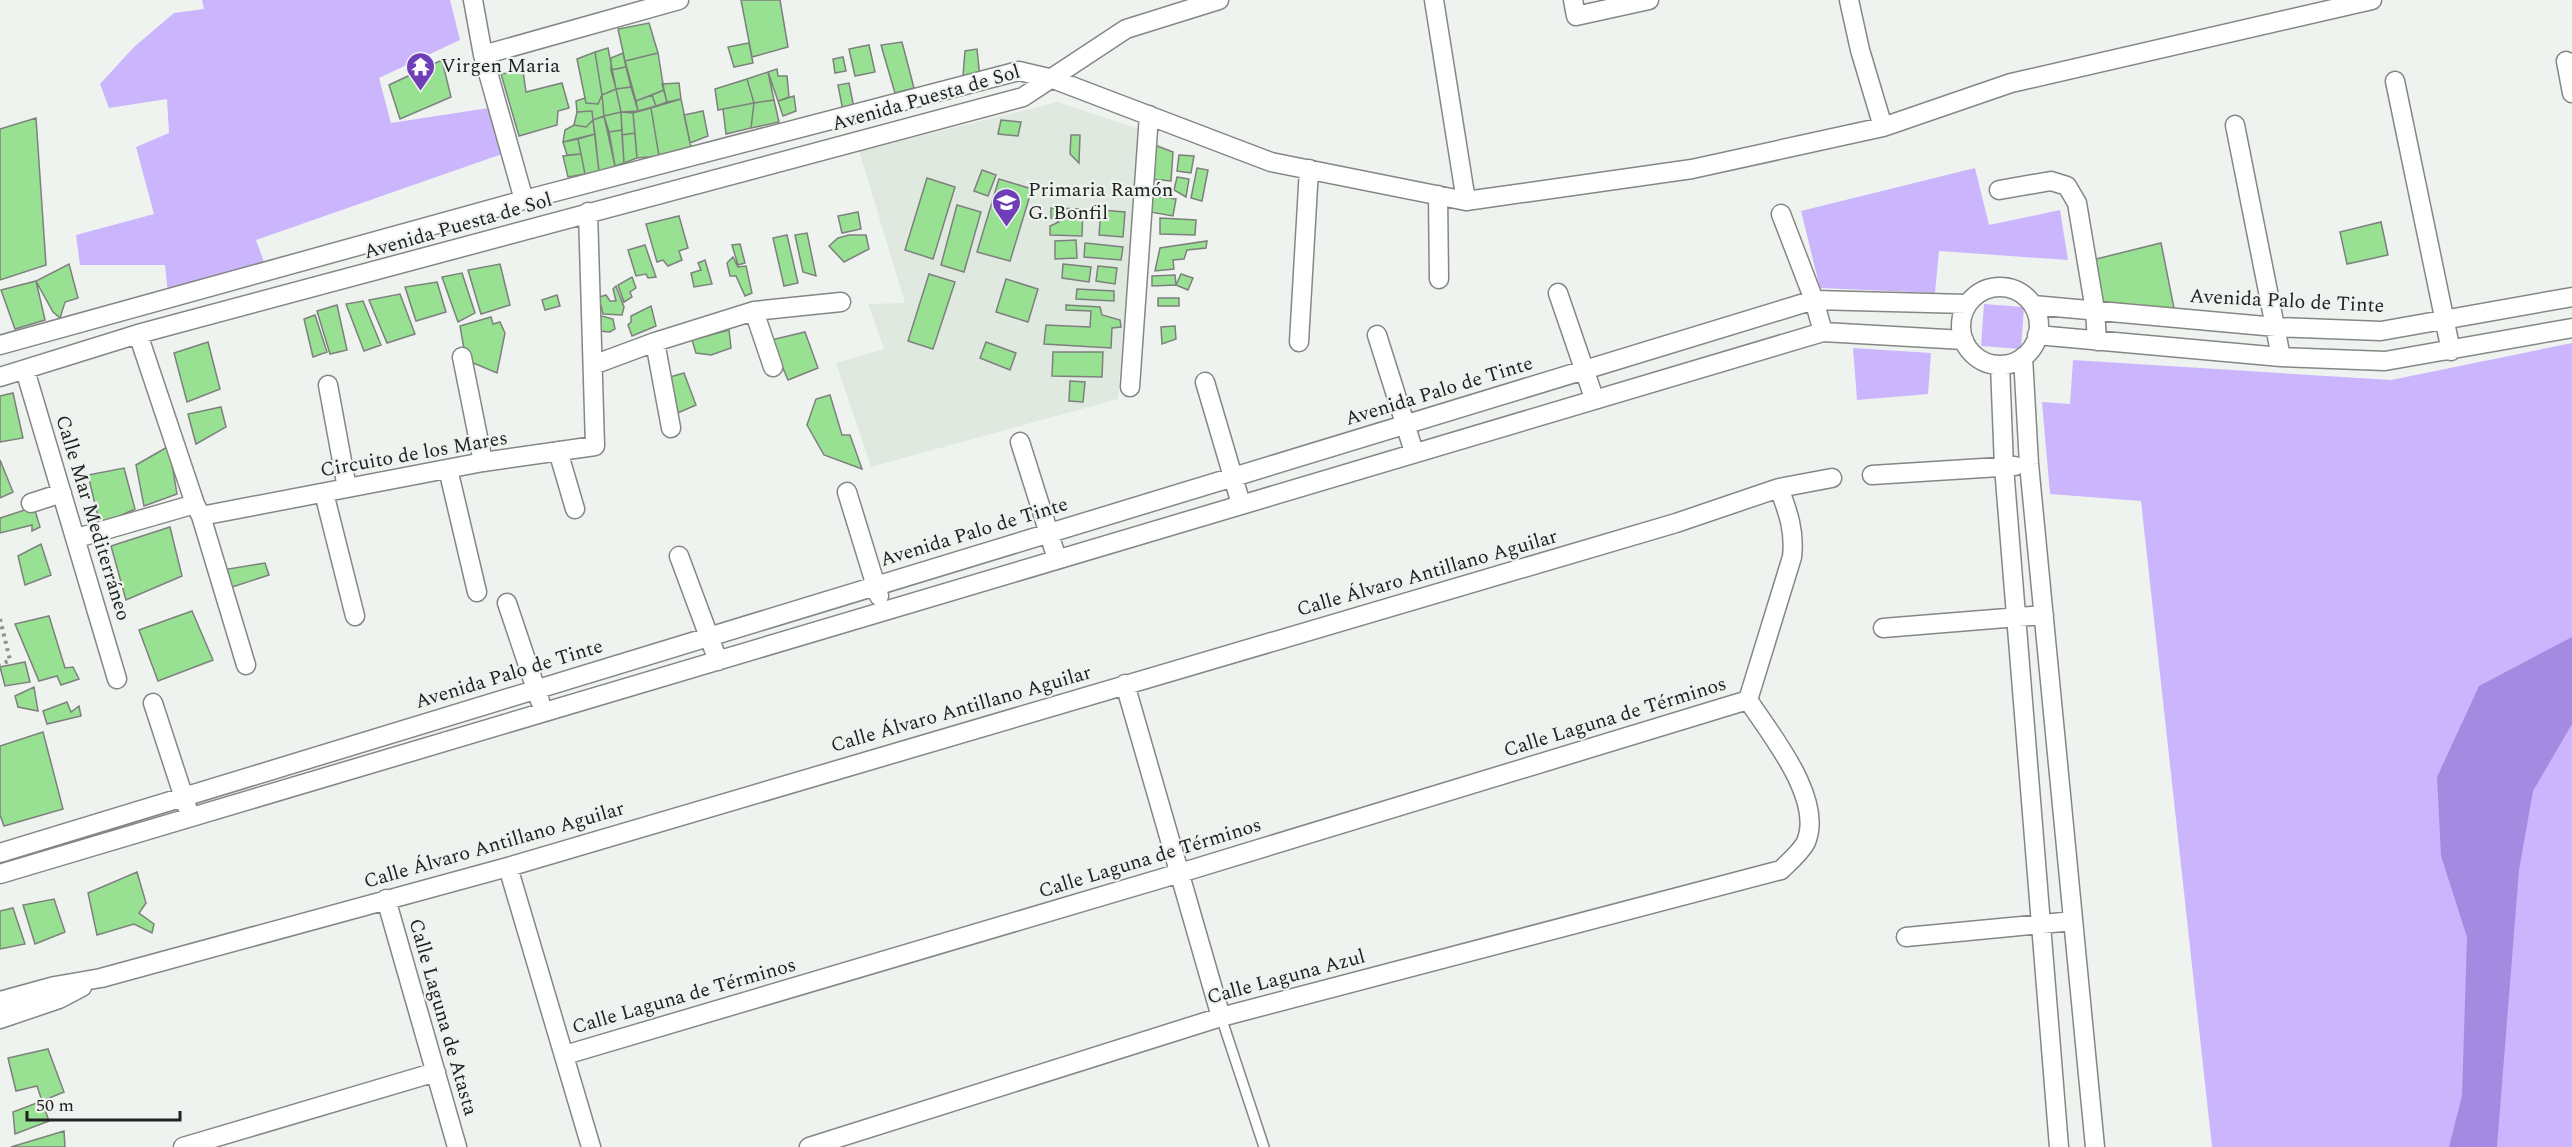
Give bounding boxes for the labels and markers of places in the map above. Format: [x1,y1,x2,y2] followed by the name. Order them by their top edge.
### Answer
[404,50,436,92] temple icon: Virgen Maria
[441,51,560,81] place label: Virgen Maria
[1028,175,1173,228] place label: Primaria Ramón G. Bonfil
[991,186,1023,228] school or university icon: Primaria Ramón G. Bonfil

